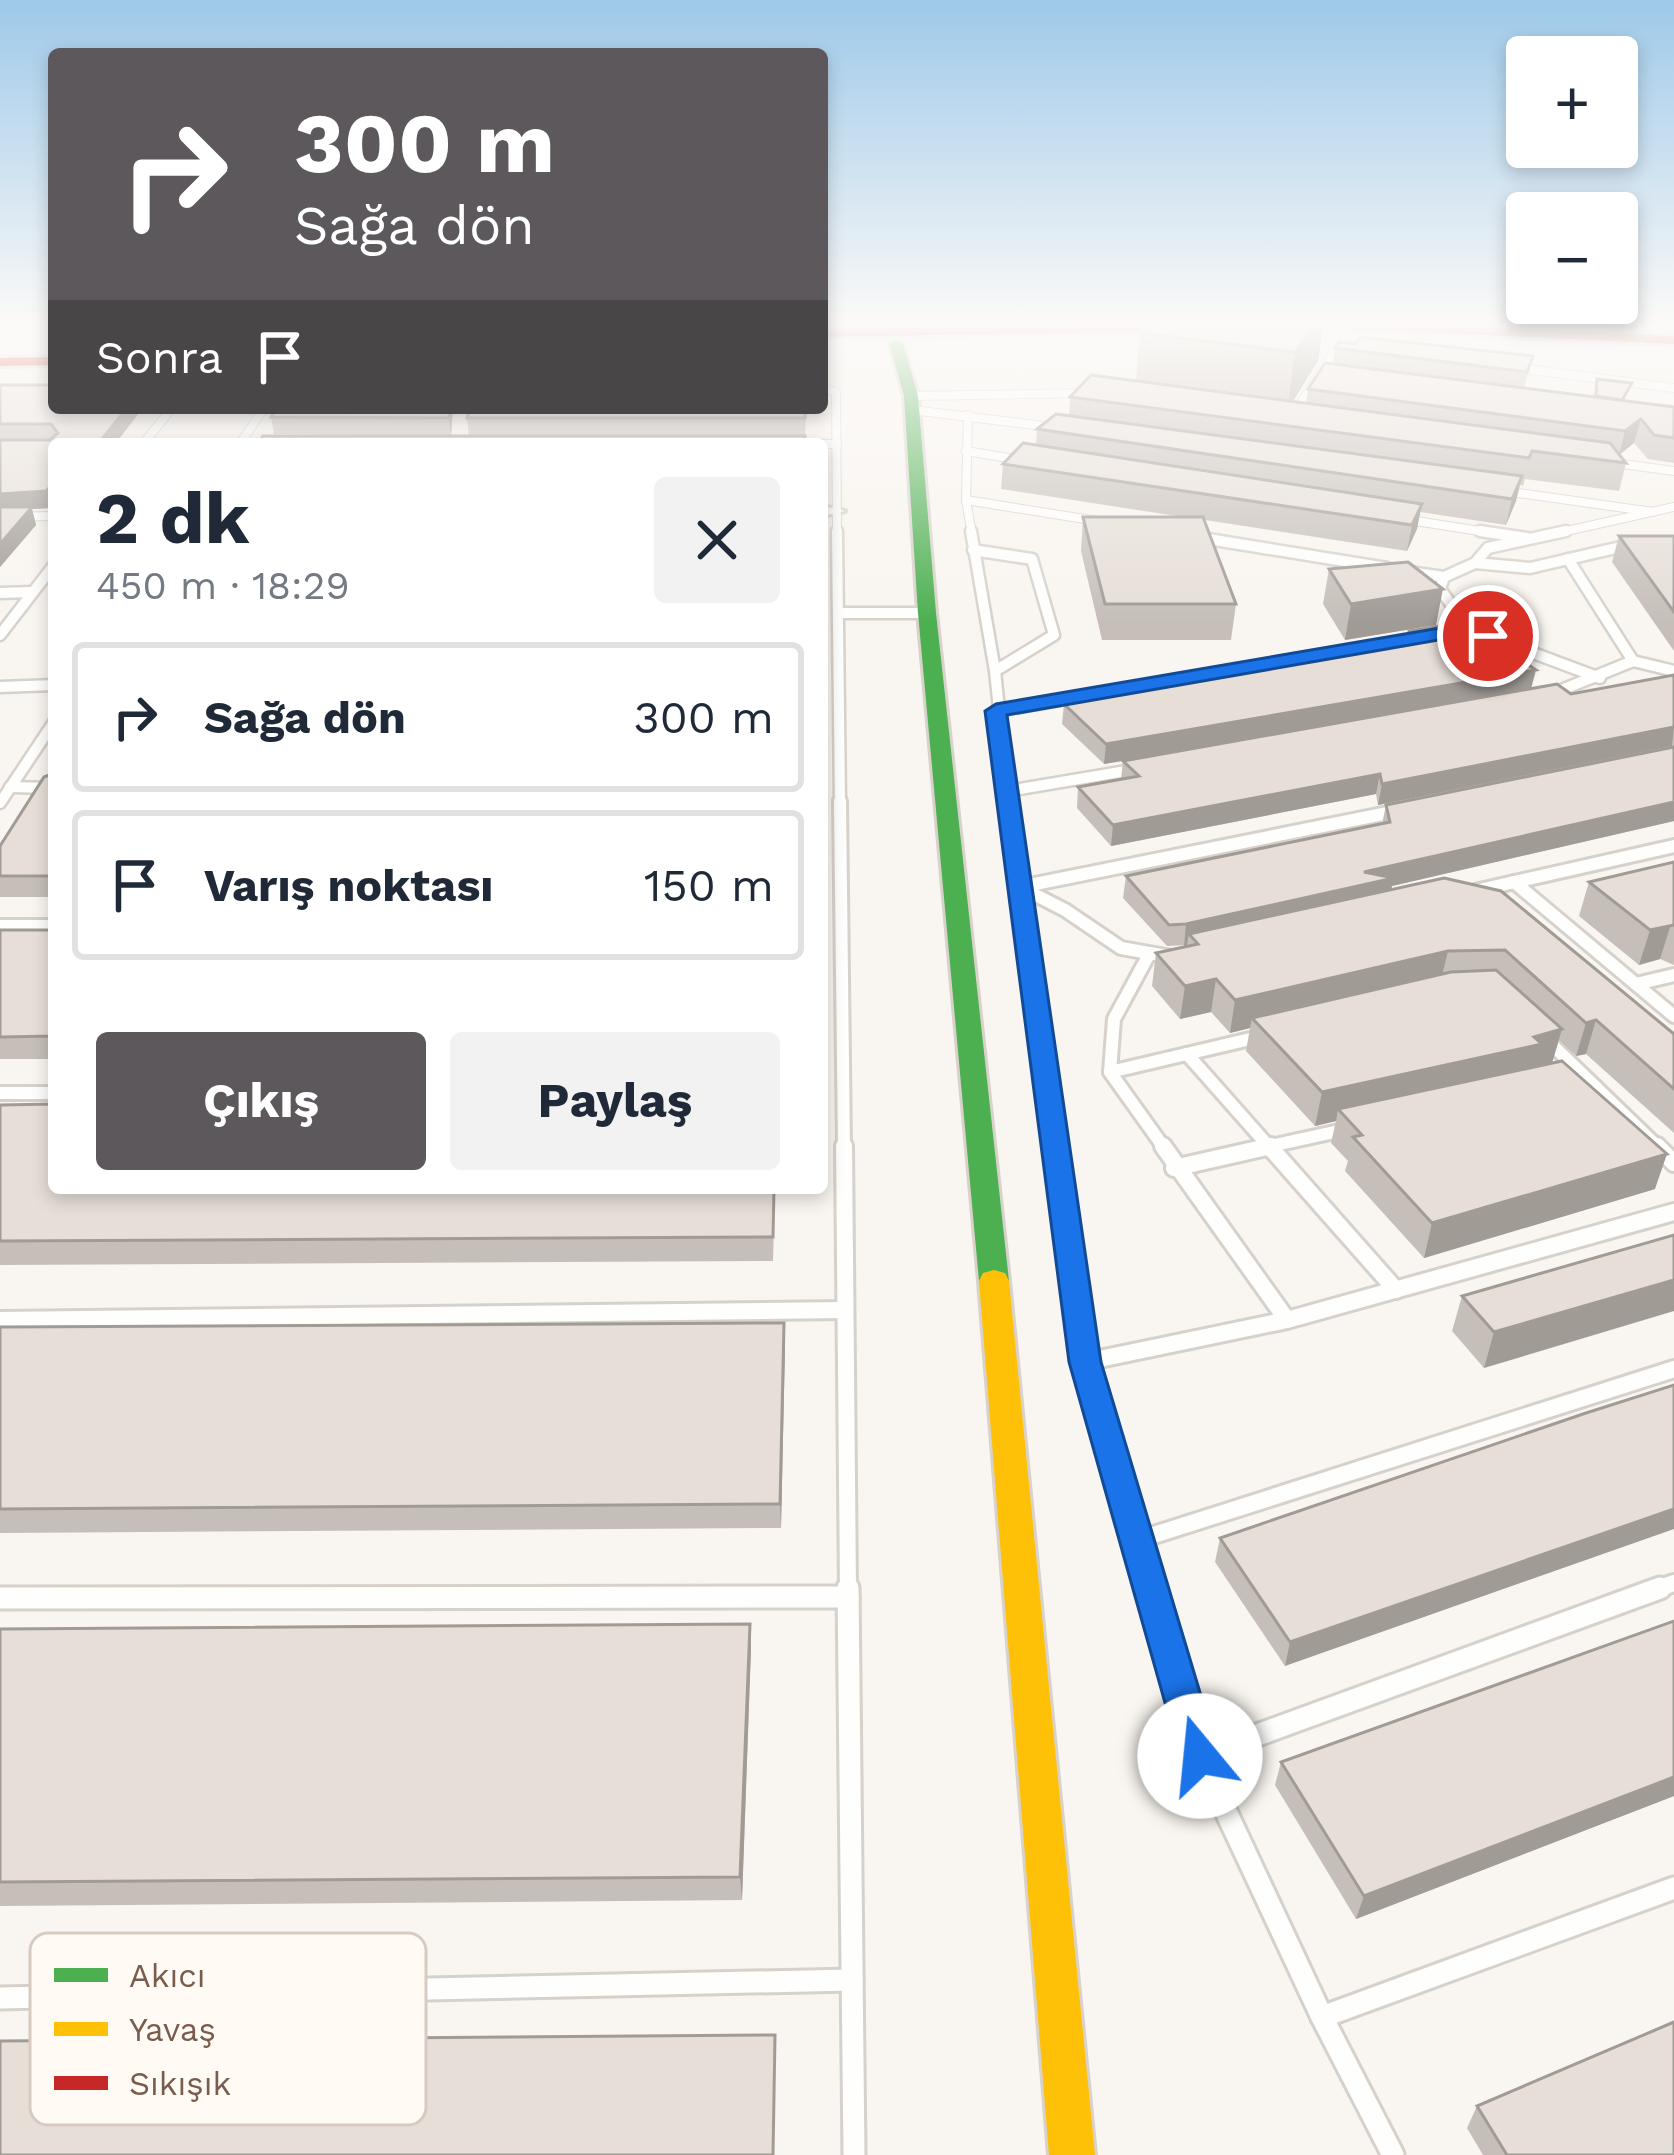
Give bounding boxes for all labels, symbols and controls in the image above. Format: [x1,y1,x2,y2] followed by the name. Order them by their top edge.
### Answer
[1506,36,1638,324] map controls
[1506,36,1638,168] button: +
[294,94,555,192] text: 300 m
[96,96,252,252] icon: right
[1506,192,1638,324] button: −
[294,194,535,257] text: Sağa dön
[247,324,313,390] icon: arrive
[96,331,223,384] text: Sonra
[96,476,249,560] text: 2 dk
[654,477,780,603] button: close
[96,563,349,608] text: 450 m · 18:29
[1437,585,1539,687] pin
[1455,603,1521,669] icon: arrive
[102,684,168,750] icon: right
[204,691,406,744] text: Sağa dön
[634,691,774,744] text: 300 m
[102,852,168,918] icon: arrive
[204,859,493,912] text: Varış noktası
[644,859,774,912] text: 150 m
[96,1032,426,1170] button: Çıkış
[450,1032,780,1170] button: Paylaş
[1137,1693,1263,1819] position arrow
[30,1933,426,2125] legend
[129,1956,206,1995] text: Akıcı
[129,2010,216,2049] text: Yavaş
[129,2064,231,2103] text: Sıkışık

